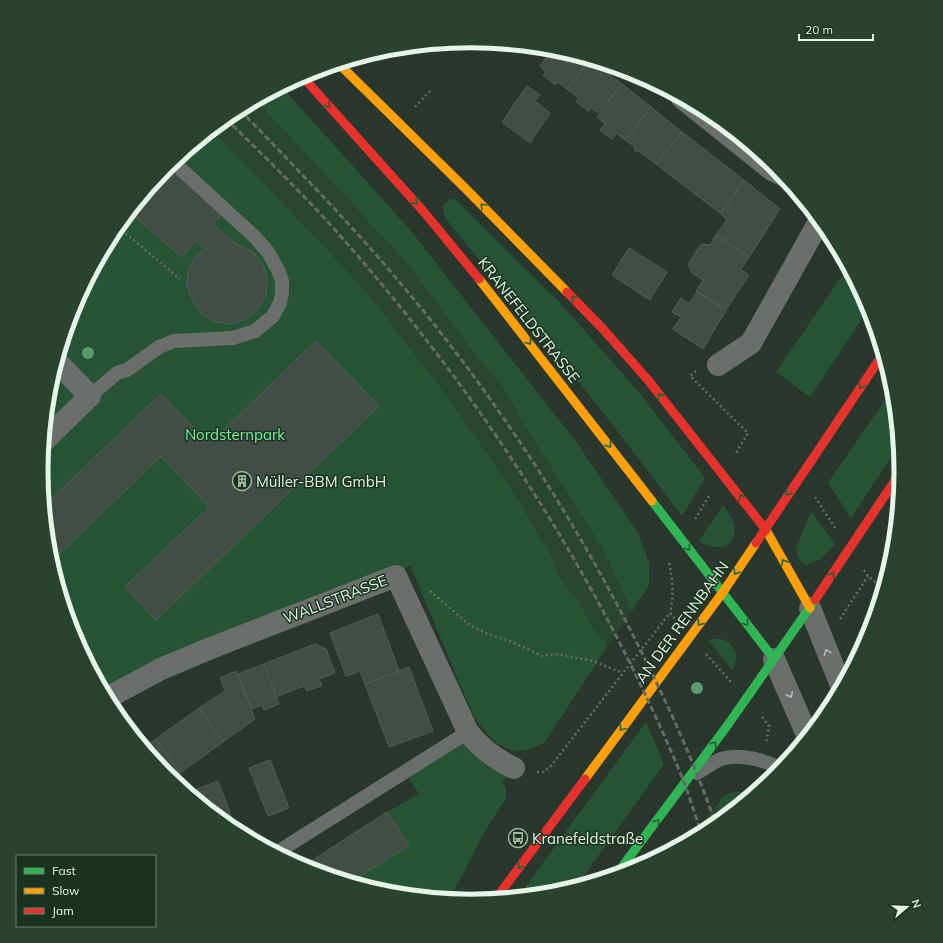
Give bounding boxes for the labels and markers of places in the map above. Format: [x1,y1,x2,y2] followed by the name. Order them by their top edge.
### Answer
[231,470,253,492] building icon: Müller-BBM GmbH
[256,472,386,491] place label: Müller-BBM GmbH
[507,827,529,849] bus stop icon: Kranefeldstraße
[532,829,643,848] place label: Kranefeldstraße

